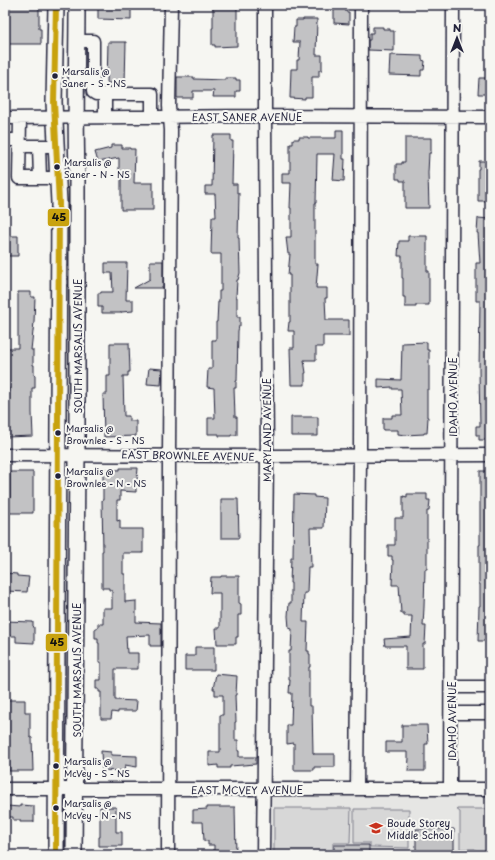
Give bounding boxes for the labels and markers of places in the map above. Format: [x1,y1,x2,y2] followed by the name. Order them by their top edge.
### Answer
[62,64,126,90] place label: Marsalis @ Saner - S - NS
[50,71,60,81] marker: Marsalis @ Saner - S - NS
[64,155,130,181] place label: Marsalis @ Saner - N - NS
[52,162,62,172] marker: Marsalis @ Saner - N - NS
[66,421,145,447] place label: Marsalis @ Brownlee - S - NS
[53,428,63,438] marker: Marsalis @ Brownlee - S - NS
[66,464,146,490] place label: Marsalis @ Brownlee - N - NS
[53,471,63,481] marker: Marsalis @ Brownlee - N - NS
[64,754,130,780] place label: Marsalis @ McVey - S - NS
[51,761,61,771] marker: Marsalis @ McVey - S - NS
[64,796,131,822] place label: Marsalis @ McVey - N - NS
[51,803,61,813] marker: Marsalis @ McVey - N - NS
[387,815,453,842] place label: Boude Storey Middle School
[368,820,384,836] school or university icon: Boude Storey Middle School

